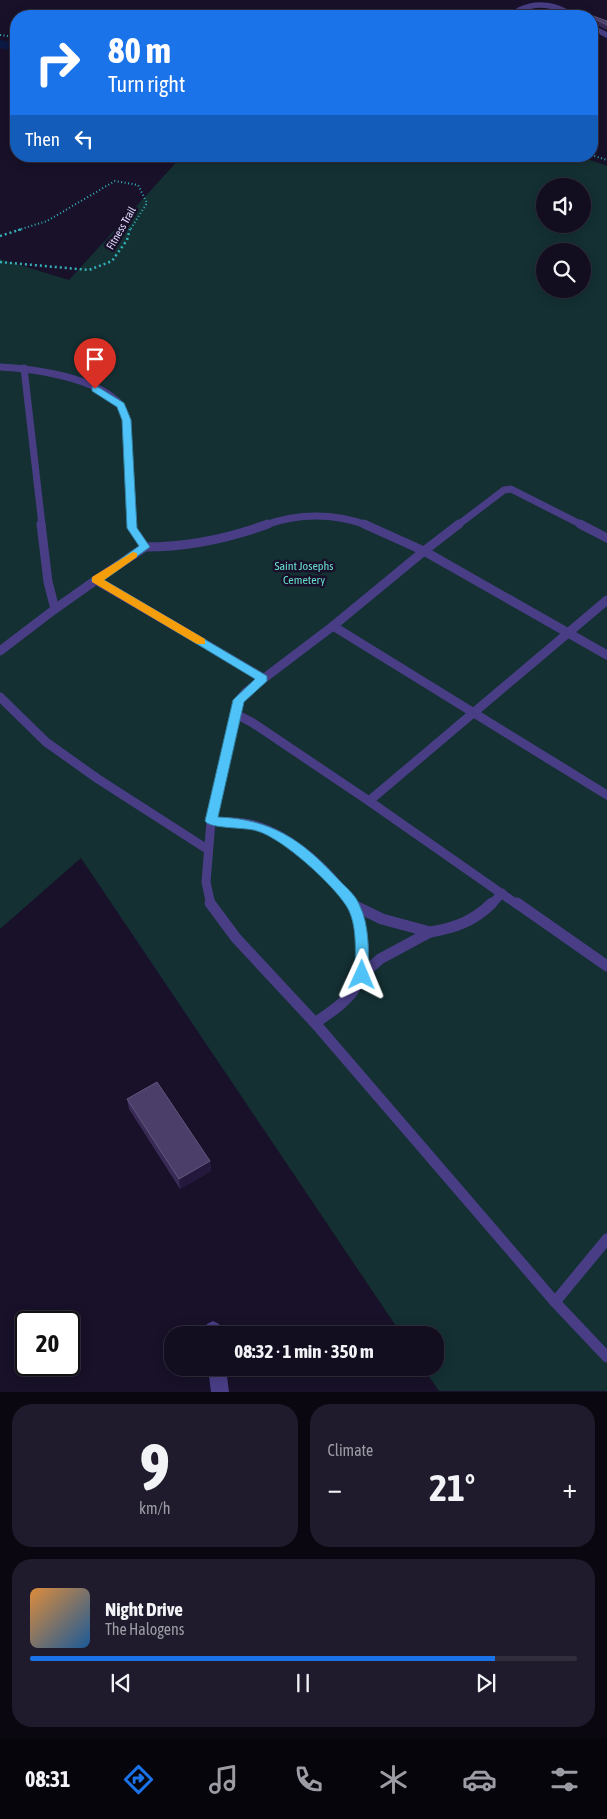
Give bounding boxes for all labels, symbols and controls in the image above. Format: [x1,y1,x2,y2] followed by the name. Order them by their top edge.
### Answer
[25,30,90,95] icon: right
[108,30,171,70] text: 80 m
[108,71,185,97] text: Turn right
[70,125,98,153] icon: left
[25,128,60,150] text: Then
[536,178,591,298] map controls
[536,178,591,233] button: sound
[104,204,138,252] street label: Fitness Trail
[536,243,591,298] button: search
[74,338,116,389] pin
[81,345,109,373] icon: arrive
[274,559,334,587] park label: Saint Josephs Cemetery
[335,948,387,1000] position arrow
[15,1311,80,1376] speed limit sign: 20
[234,1340,374,1362] text: 08:32 · 1 min · 350 m
[139,1429,170,1504] text: 9
[328,1441,373,1459] text: Climate
[429,1466,475,1509] text: 21°
[328,1472,342,1504] text: −
[562,1472,577,1504] text: +
[139,1499,171,1517] text: km/h
[105,1598,183,1620] text: Night Drive
[105,1620,185,1638] text: The Halogens
[107,1669,135,1697] icon: previous
[289,1669,317,1697] icon: pause
[472,1669,500,1697] icon: next
[121,1762,156,1797] icon: directions
[206,1762,241,1797] icon: music
[291,1762,326,1797] icon: phone
[376,1762,411,1797] icon: climate
[462,1762,497,1797] icon: car
[547,1762,582,1797] icon: filters
[25,1766,70,1792] text: 08:31

